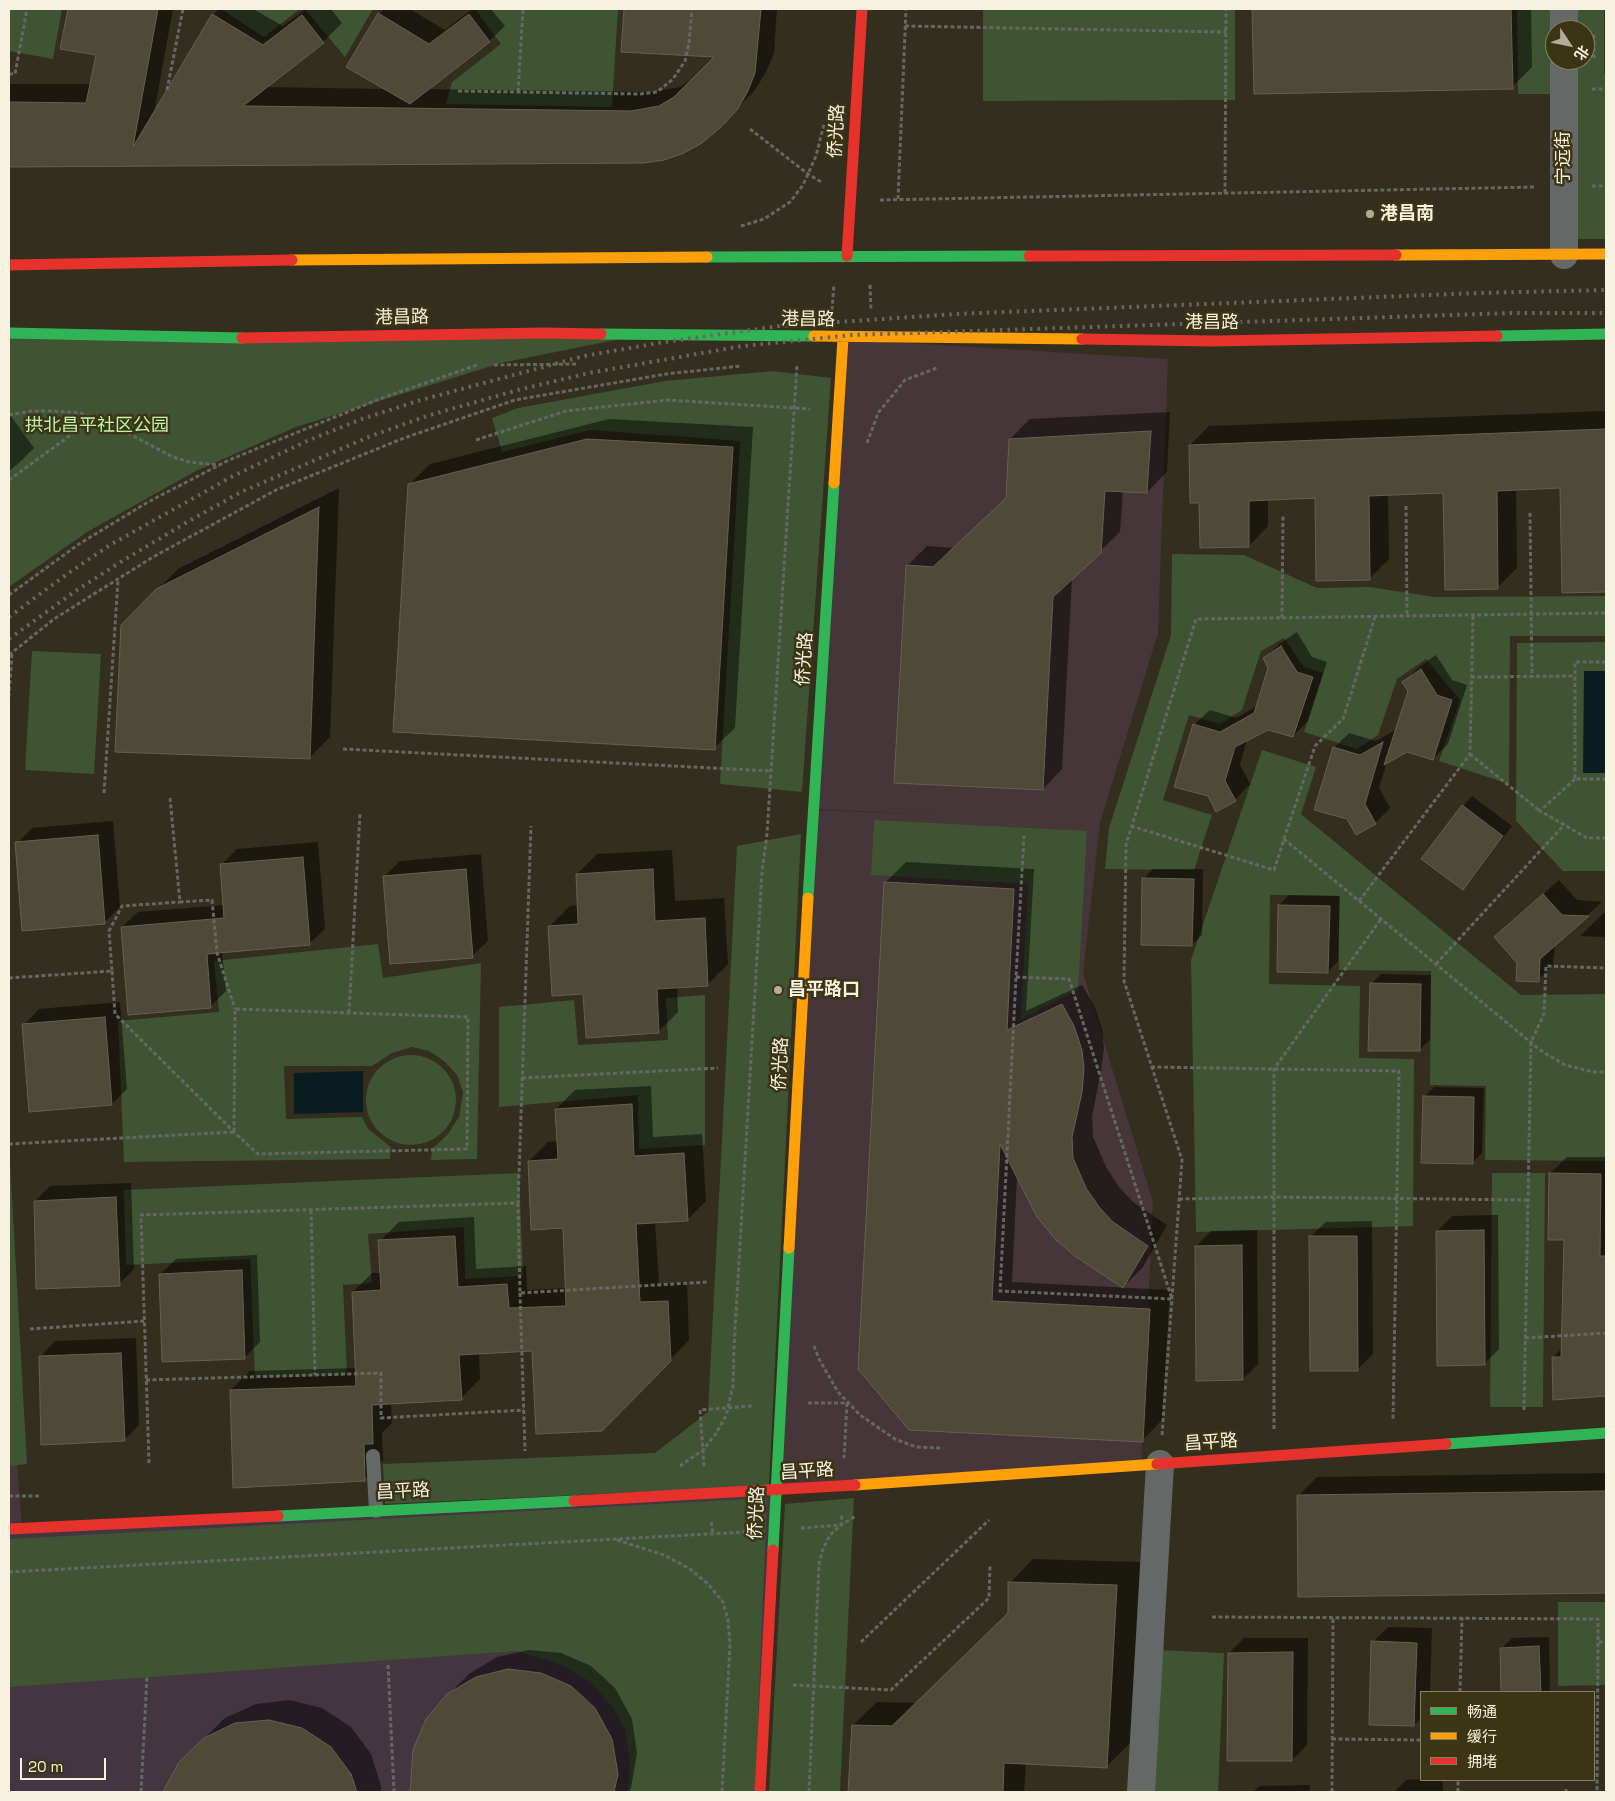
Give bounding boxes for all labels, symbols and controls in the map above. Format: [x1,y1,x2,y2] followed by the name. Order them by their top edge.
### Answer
[1545,20,1595,70] north arrow
[1570,42,1593,64] text: 北
[825,103,849,159] street label: 侨光路
[1553,131,1575,185] street label: 宁远街
[1380,203,1434,225] place label: 港昌南
[1364,208,1376,220] marker: 港昌南
[375,307,429,329] street label: 港昌路
[781,309,835,331] street label: 港昌路
[1185,312,1239,334] street label: 港昌路
[25,415,169,437] park label: 拱北昌平社区公园
[792,631,818,687] street label: 侨光路
[788,979,860,1001] place label: 昌平路口
[772,984,784,996] marker: 昌平路口
[769,1036,793,1092] street label: 侨光路
[1183,1430,1239,1456] street label: 昌平路
[779,1459,835,1485] street label: 昌平路
[375,1480,431,1504] street label: 昌平路
[745,1485,769,1541] street label: 侨光路
[1420,1691,1595,1781] legend
[1467,1702,1497,1721] text: 畅通
[1467,1727,1497,1746] text: 缓行
[22,1748,109,1780] scale bar
[1467,1752,1497,1771] text: 拥堵
[28,1757,63,1776] text: 20 m

